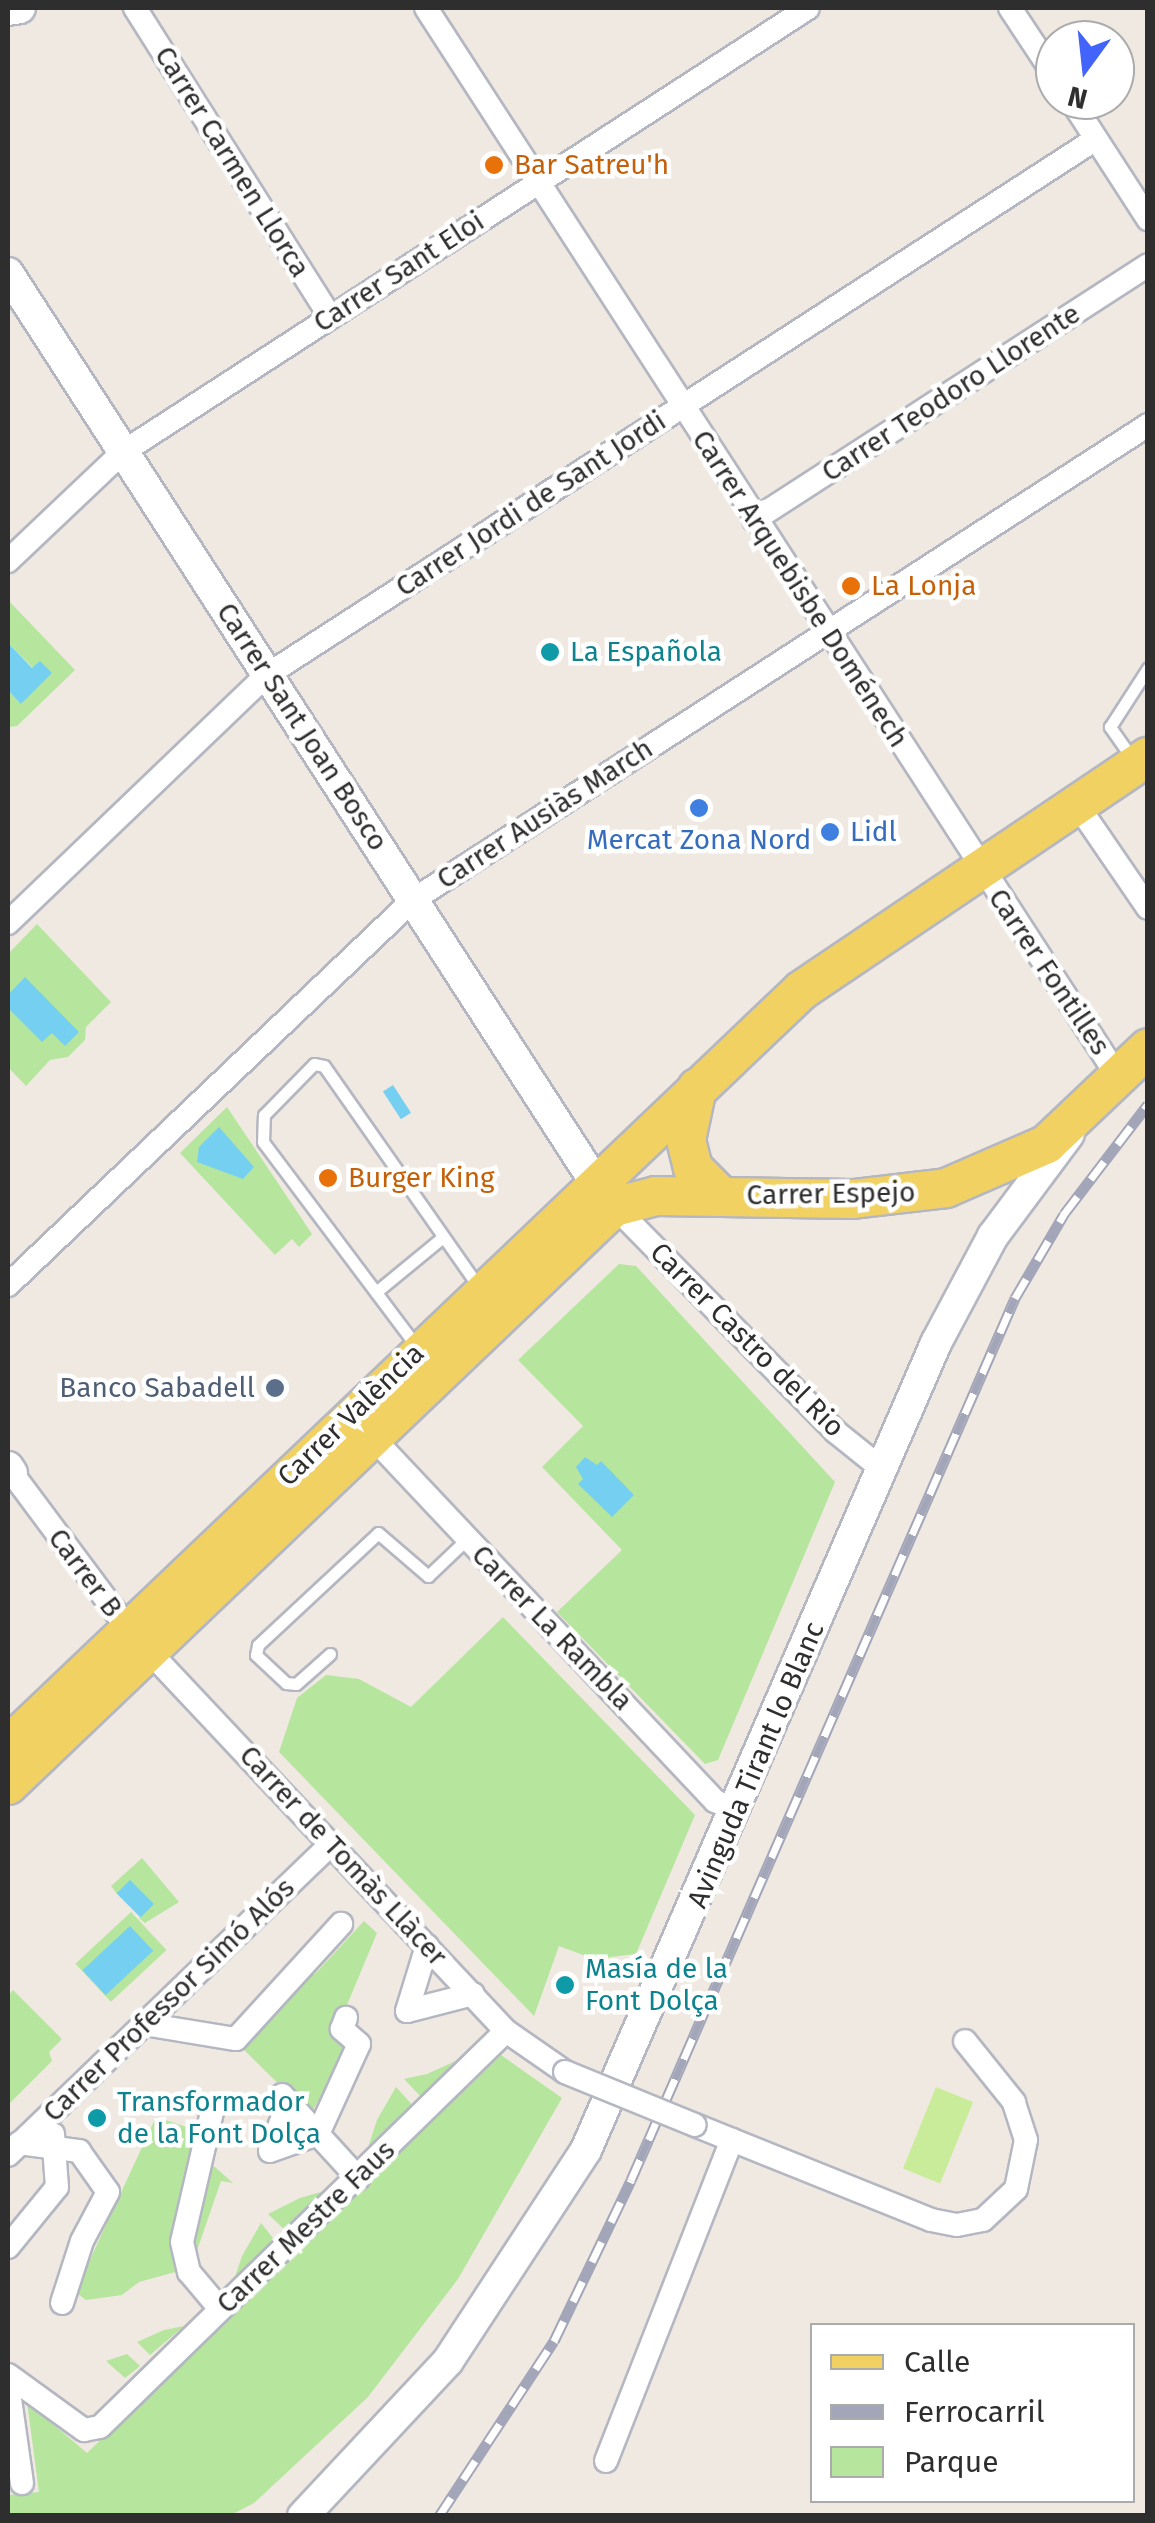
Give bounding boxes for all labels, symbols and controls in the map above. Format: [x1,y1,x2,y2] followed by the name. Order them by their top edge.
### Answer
[1035,20,1135,120] north arrow
[147,40,317,284] street label: Carrer Carmen Llorca
[1064,79,1091,116] text: N
[514,148,669,182] place label: Bar Satreu'h
[483,154,505,176] marker: Bar Satreu'h
[307,204,491,340] street label: Carrer Sant Eloi
[816,297,1086,489] street label: Carrer Teodoro Llorente
[390,404,672,604] street label: Carrer Jordi de Sant Jordi
[685,424,915,754] street label: Carrer Arquebisbe Doménech
[871,569,976,603] place label: La Lonja
[840,575,862,597] marker: La Lonja
[209,597,395,857] street label: Carrer Sant Joan Bosco
[570,635,722,669] place label: La Española
[539,641,561,663] marker: La Española
[431,732,659,896] street label: Carrer Ausiàs March
[688,797,710,819] marker: Mercat Zona Nord
[850,815,897,849] place label: Lidl
[819,821,841,843] marker: Lidl
[587,823,811,857] place label: Mercat Zona Nord
[981,883,1117,1061] street label: Carrer Fontilles
[348,1161,495,1195] place label: Burger King
[317,1167,339,1189] marker: Burger King
[746,1176,916,1212] street label: Carrer Espejo
[643,1236,851,1444] street label: Carrer Castro del Rio
[271,1337,431,1493] street label: Carrer València
[59,1371,255,1405] place label: Banco Sabadell
[264,1377,286,1399] marker: Banco Sabadell
[41,1522,129,1624] street label: Carrer B
[465,1538,639,1718] street label: Carrer La Rambla
[680,1617,832,1913] street label: Avinguda Tirant lo Blanc
[232,1739,454,1973] street label: Carrer de Tomàs Llàcer
[36,1871,302,2129] street label: Carrer Professor Simó Alós
[585,1952,728,2018] place label: Masía de la Font Dolça
[554,1974,576,1996] marker: Masía de la Font Dolça
[117,2085,321,2151] place label: Transformador de la Font Dolça
[86,2107,108,2129] marker: Transformador de la Font Dolça
[210,2133,402,2321] street label: Carrer Mestre Faus
[810,2323,1135,2503] legend
[904,2344,970,2380] text: Calle
[904,2394,1045,2430] text: Ferrocarril
[904,2444,999,2480] text: Parque

